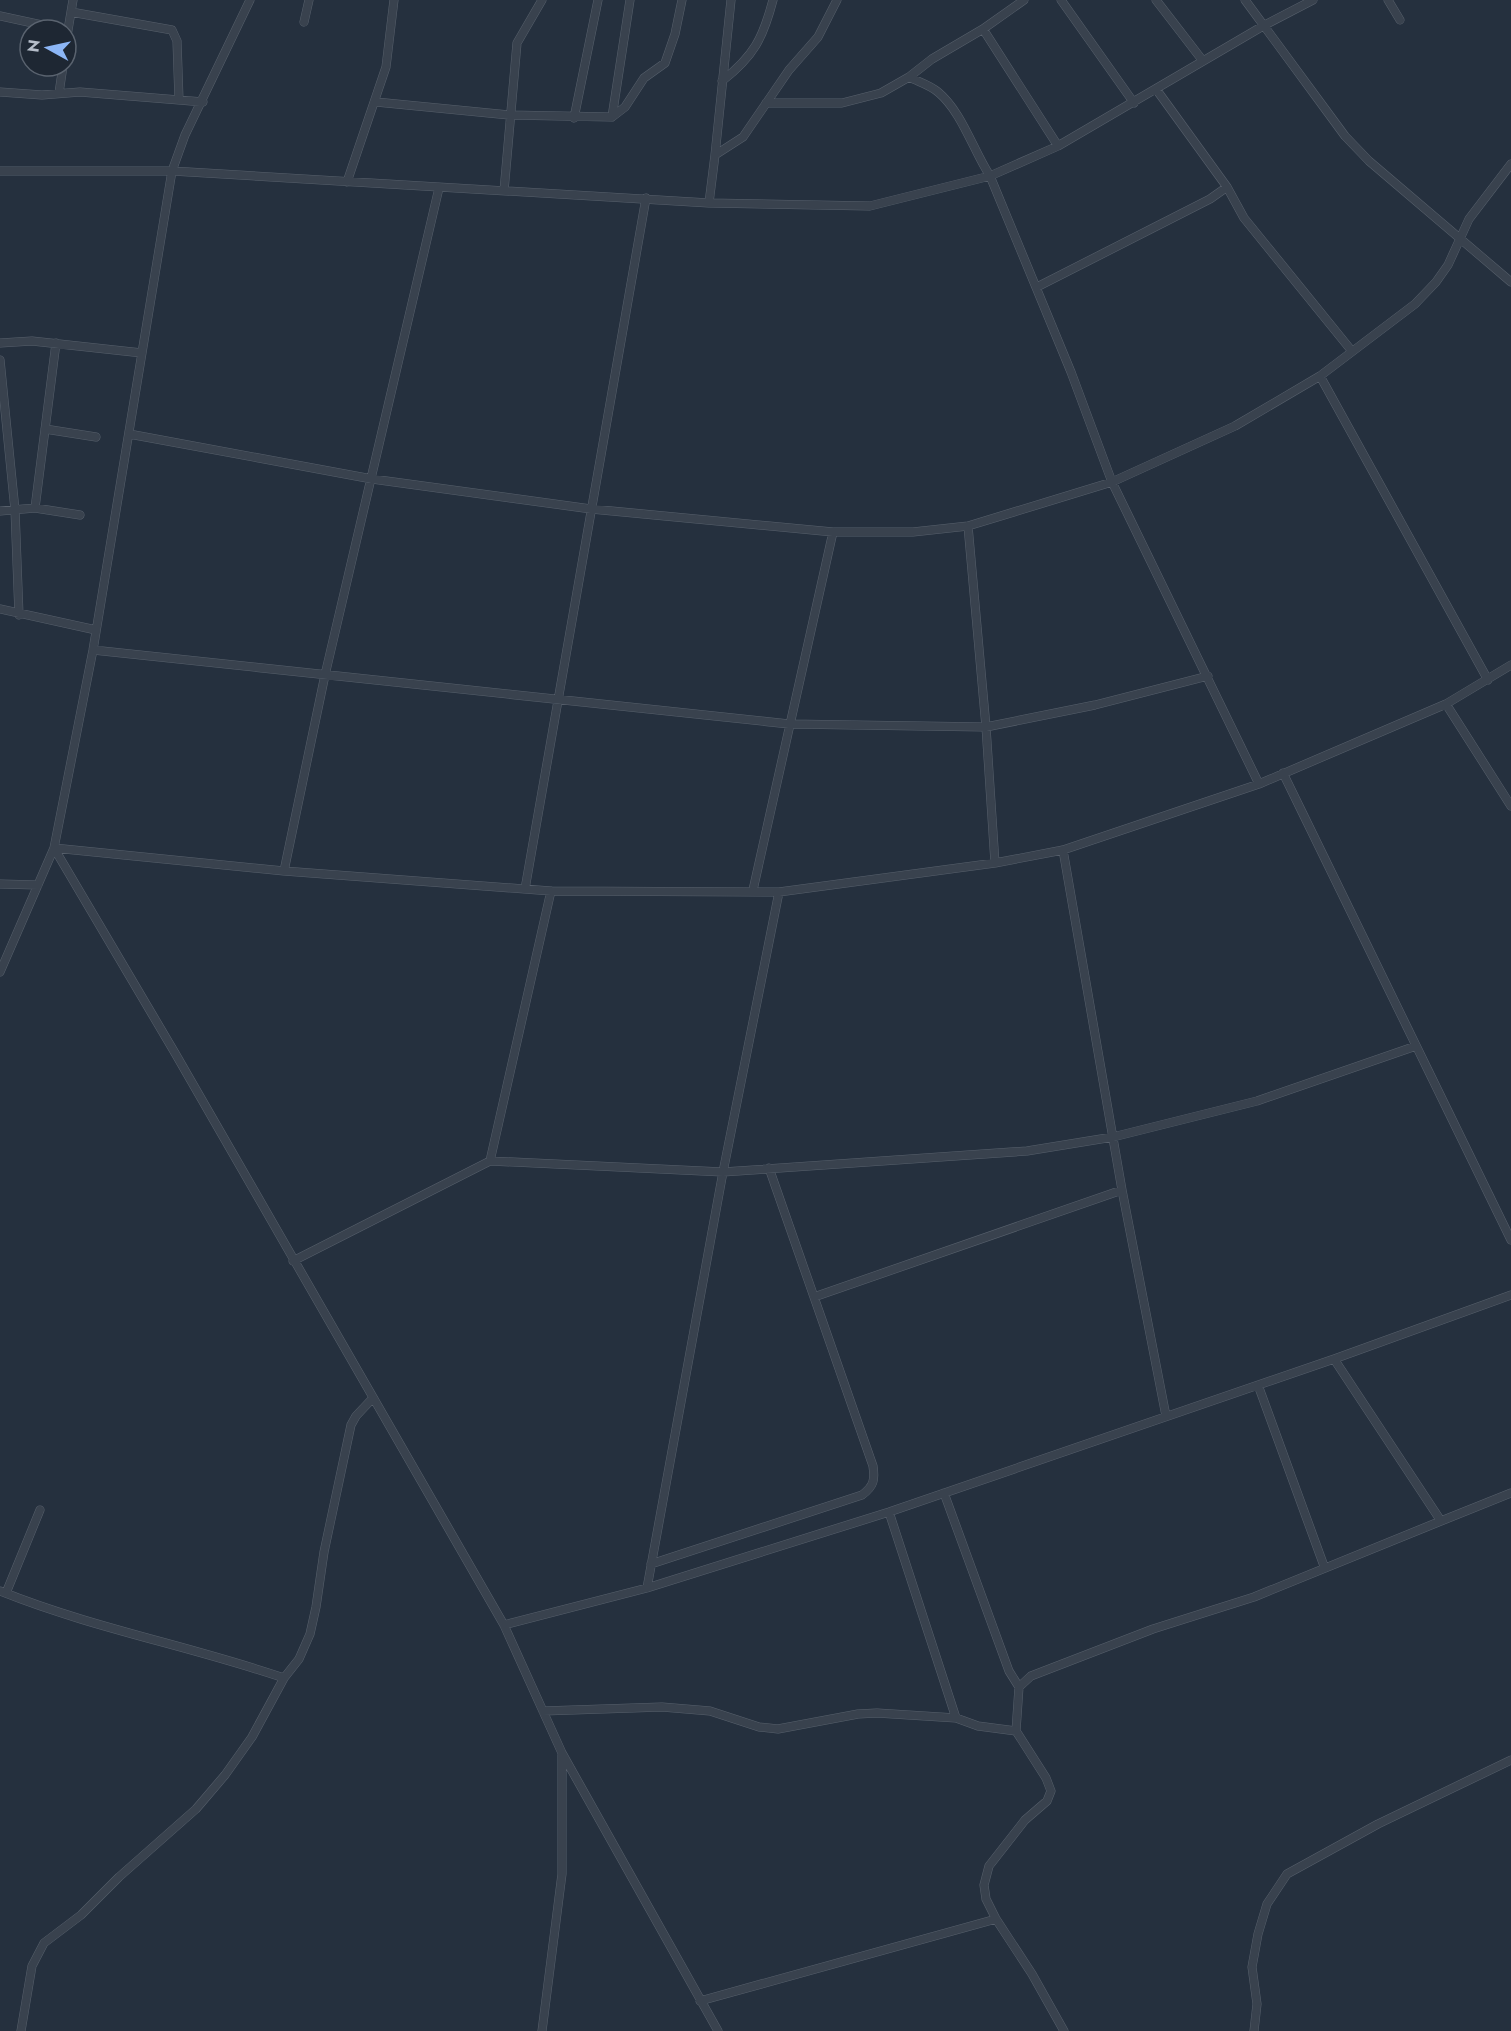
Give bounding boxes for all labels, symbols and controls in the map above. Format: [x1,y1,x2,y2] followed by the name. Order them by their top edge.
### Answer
[18,18,78,78] north arrow
[21,38,46,54] text: N

